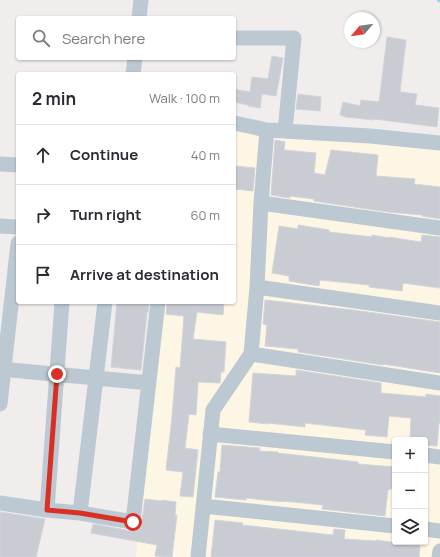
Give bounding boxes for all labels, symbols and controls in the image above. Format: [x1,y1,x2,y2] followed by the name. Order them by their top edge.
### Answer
[344,12,380,48] north arrow
[16,16,236,60] search box
[30,27,52,49] icon: search
[62,28,145,49] text: Search here
[32,87,76,110] text: 2 min
[149,89,220,107] text: Walk · 100 m
[32,144,54,166] icon: ahead
[70,144,138,165] text: Continue
[191,146,220,164] text: 40 m
[32,204,54,226] icon: right
[70,204,141,225] text: Turn right
[190,206,220,224] text: 60 m
[32,264,54,286] icon: arrive
[70,264,219,285] text: Arrive at destination
[48,365,66,383] route end
[392,437,428,545] map controls
[392,437,428,473] button: +
[392,473,428,509] button: −
[392,509,428,545] button: layers
[124,513,142,531] route start

